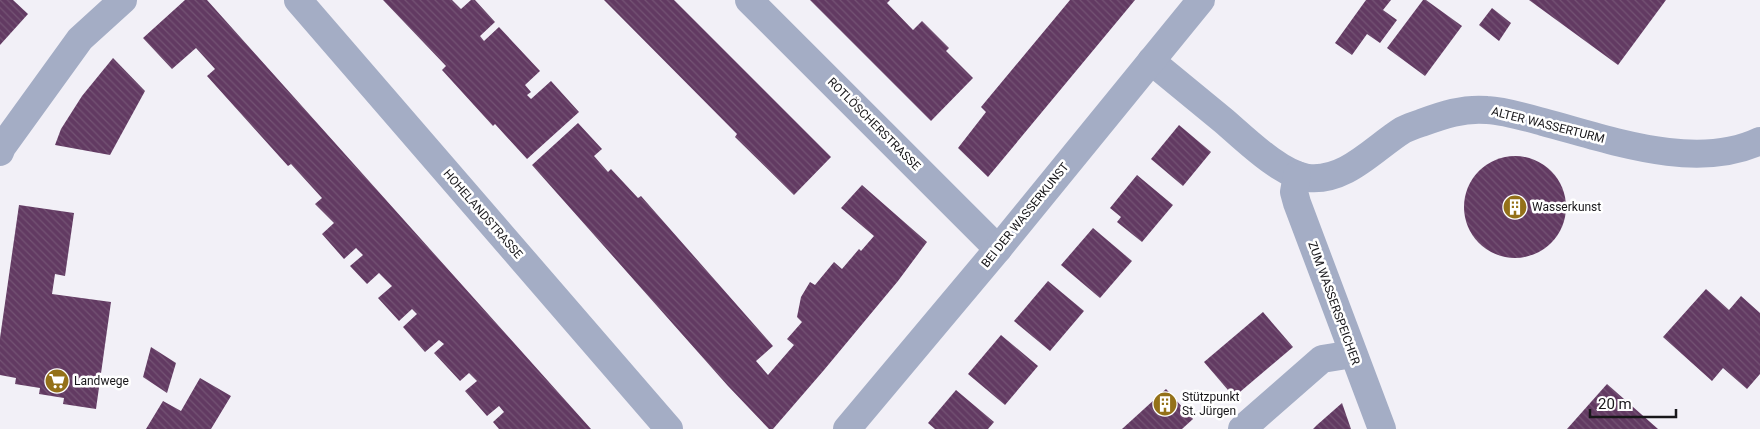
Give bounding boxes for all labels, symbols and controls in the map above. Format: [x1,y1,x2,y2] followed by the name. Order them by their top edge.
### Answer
[825,74,924,173] street label: ROTLÖSCHERSTRASSE
[1490,104,1606,146] street label: ALTER WASSERTURM
[979,160,1071,270] street label: BEI DER WASSERKUNST
[440,167,526,262] street label: HOHELANDSTRASSE
[1502,194,1528,220] building icon: Wasserkunst
[1532,200,1601,214] place label: Wasserkunst
[1305,239,1363,367] street label: ZUM WASSERSPEICHER
[44,368,70,394] supermarket icon: Landwege
[74,374,129,388] place label: Landwege
[1590,386,1676,418] scale bar
[1182,390,1240,418] place label: Stützpunkt St. Jürgen
[1152,391,1178,417] building icon: Stützpunkt St. Jürgen
[1598,395,1632,413] text: 20 m

